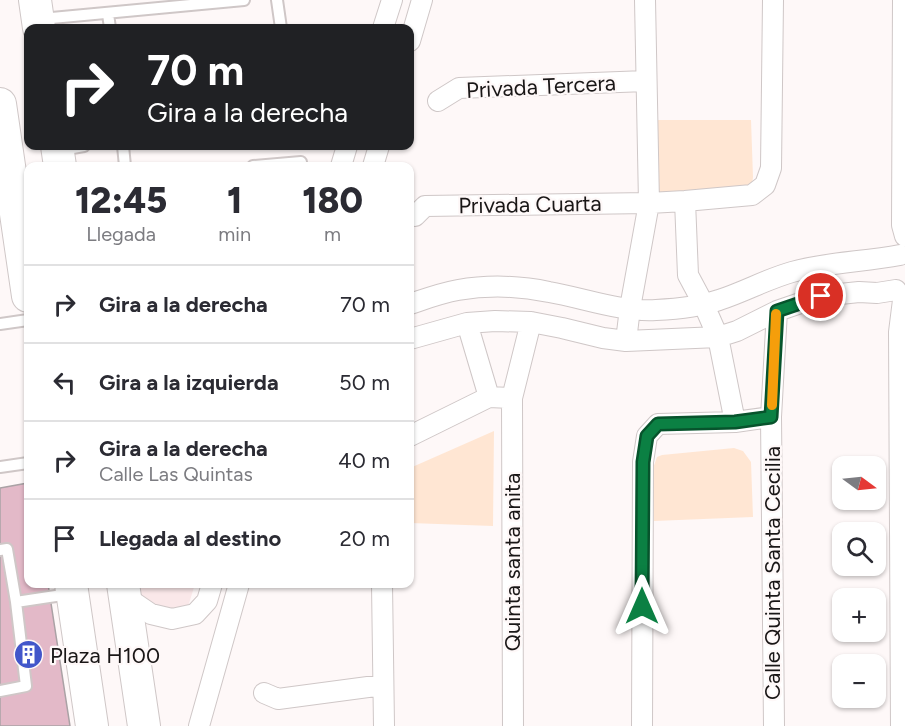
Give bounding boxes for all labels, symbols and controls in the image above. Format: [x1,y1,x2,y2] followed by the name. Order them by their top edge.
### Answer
[147,45,244,96] text: 70 m
[48,48,126,126] icon: right
[465,69,617,104] street label: Privada Tercera
[147,96,348,129] text: Gira a la derecha
[75,179,167,222] text: 12:45
[227,179,242,222] text: 1
[302,179,363,222] text: 180
[458,190,602,219] street label: Privada Cuarta
[86,222,156,246] text: Llegada
[218,222,251,246] text: min
[324,222,341,246] text: m
[795,270,846,321] pin
[804,279,837,312] icon: arrive
[48,288,81,321] icon: right
[99,291,268,318] text: Gira a la derecha
[340,291,390,318] text: 70 m
[48,366,81,399] icon: left
[99,369,279,396] text: Gira a la izquierda
[339,369,390,396] text: 50 m
[99,435,268,462] text: Gira a la derecha
[48,444,81,477] icon: right
[759,446,786,700] street label: Calle Quinta Santa Cecilia
[338,447,390,474] text: 40 m
[832,456,886,510] north arrow
[832,456,886,708] map controls
[99,462,253,486] text: Calle Las Quintas
[499,473,526,651] street label: Quinta santa anita
[48,522,81,555] icon: arrive
[832,522,886,576] button: search
[99,525,281,552] text: Llegada al destino
[339,525,390,552] text: 20 m
[610,574,674,638] position arrow
[832,588,886,642] button: +
[13,639,45,671] building icon: Plaza H100
[50,642,160,669] place label: Plaza H100
[832,654,886,708] button: −

